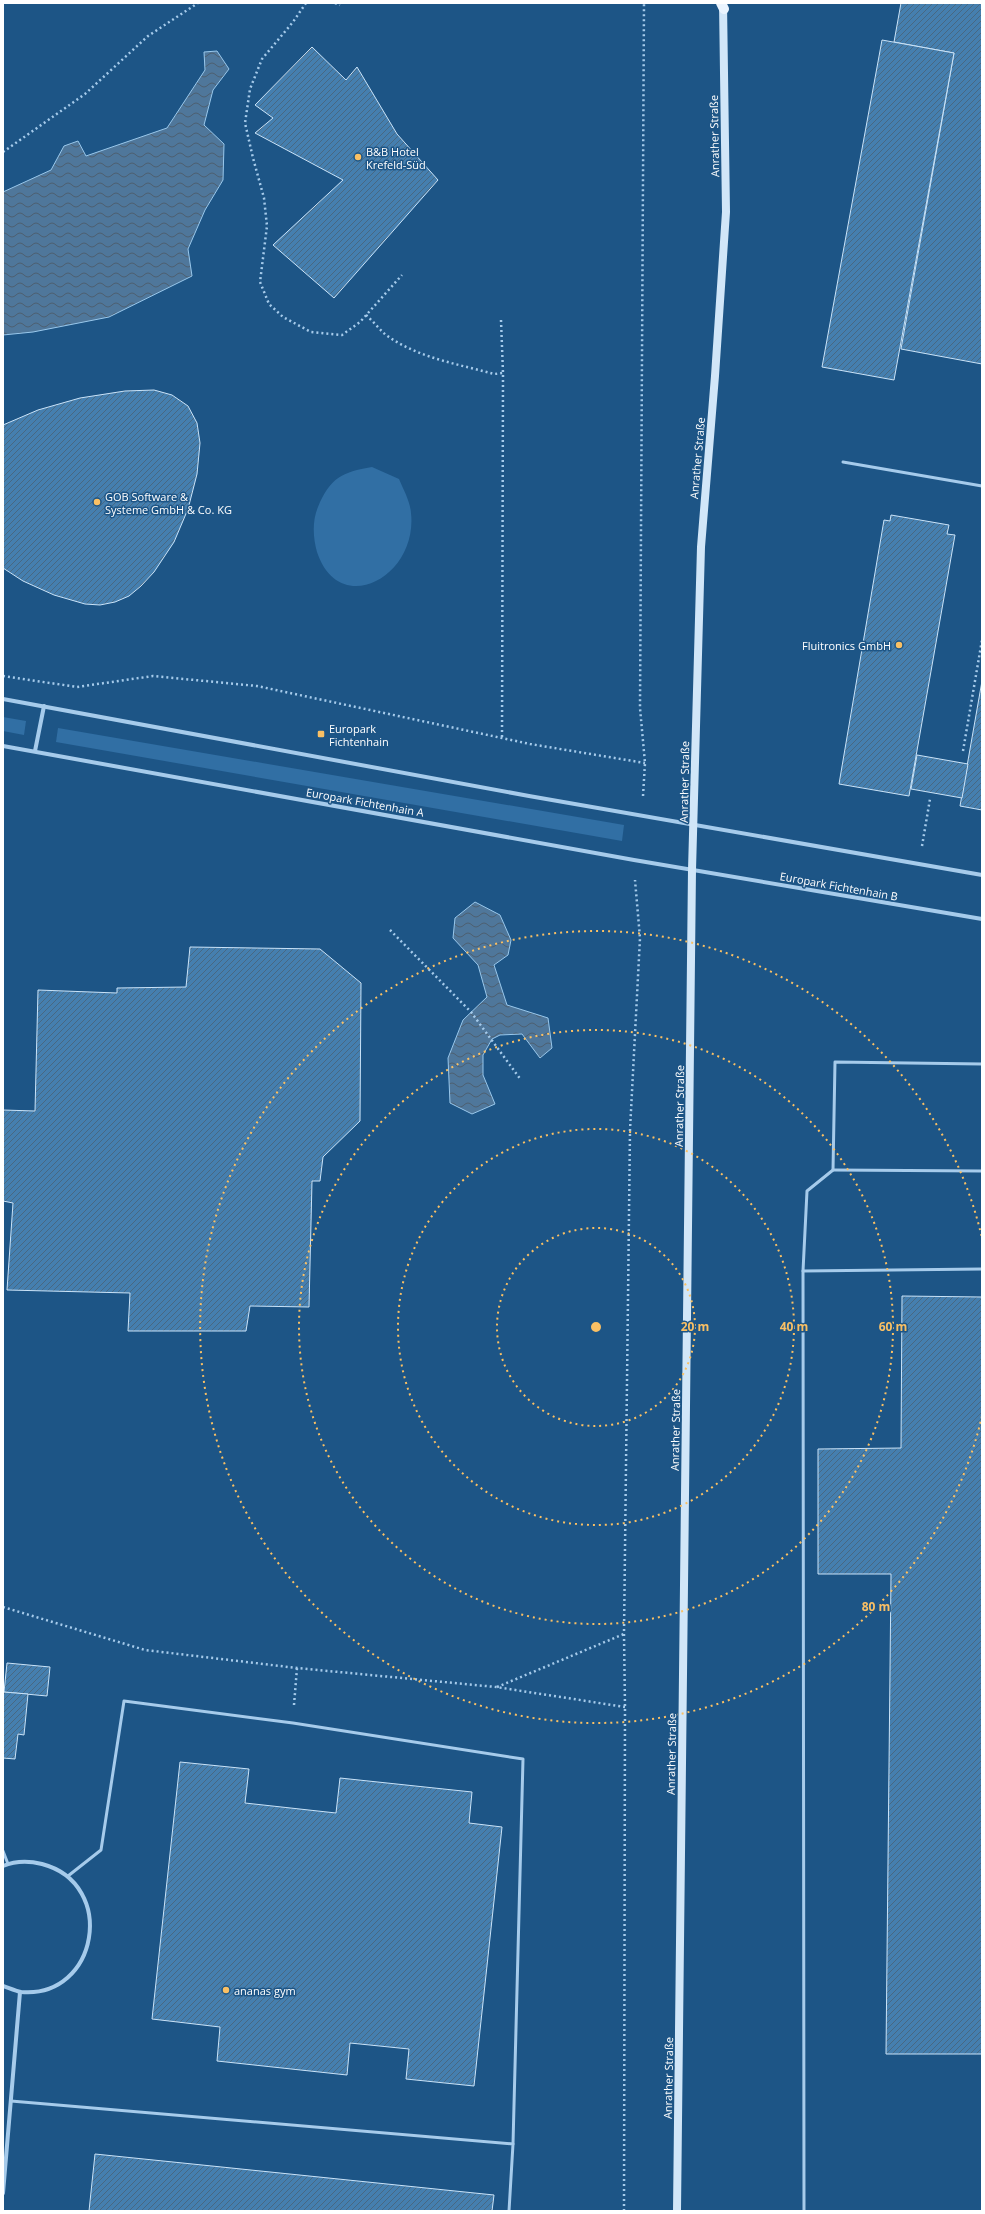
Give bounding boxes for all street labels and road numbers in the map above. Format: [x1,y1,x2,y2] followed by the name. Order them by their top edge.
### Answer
[706,95,722,177] street label: Anrather Straße
[686,416,708,500] street label: Anrather Straße
[676,741,692,823] street label: Anrather Straße
[305,784,425,820] street label: Europark Fichtenhain A
[779,868,899,904] street label: Europark Fichtenhain B
[671,1065,687,1147] street label: Anrather Straße
[667,1389,683,1471] street label: Anrather Straße
[663,1713,679,1795] street label: Anrather Straße
[660,2037,676,2119] street label: Anrather Straße

